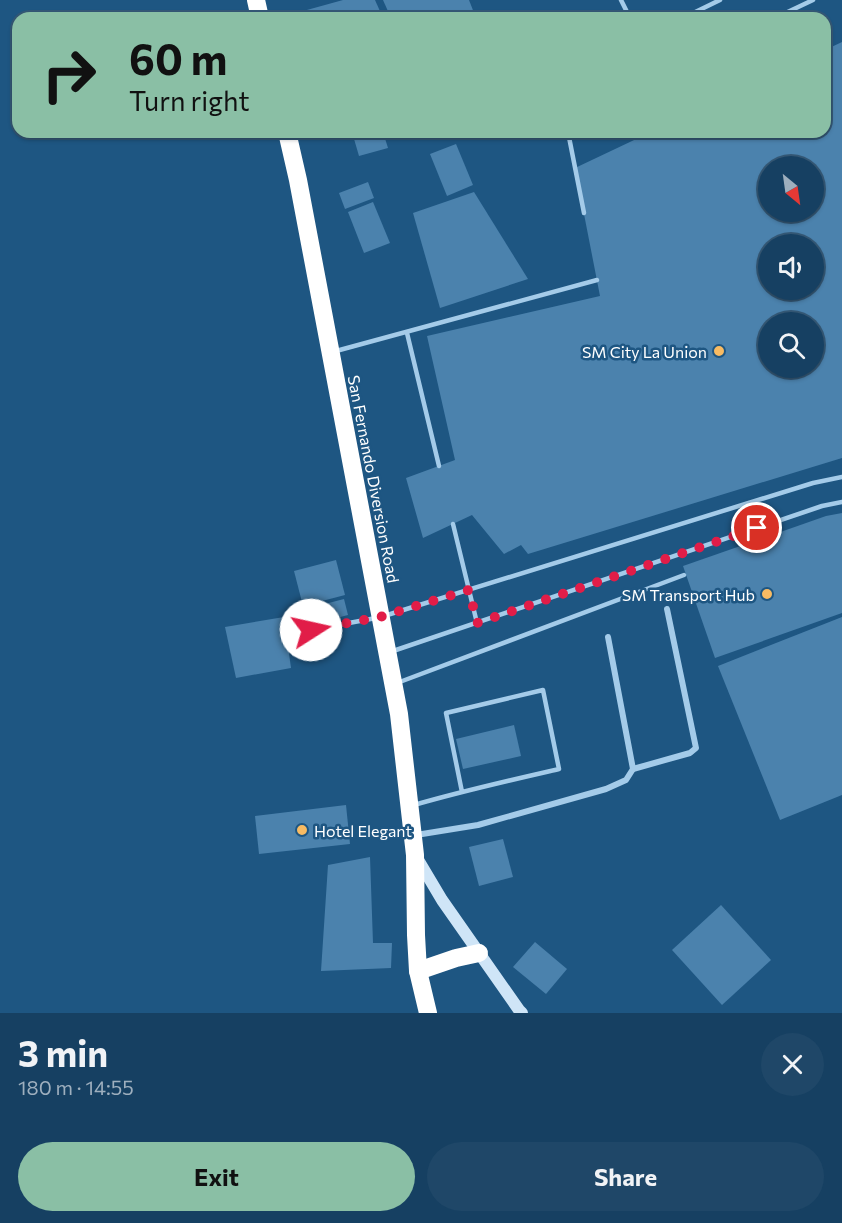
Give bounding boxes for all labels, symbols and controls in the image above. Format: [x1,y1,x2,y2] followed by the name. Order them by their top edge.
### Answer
[129,32,228,84] text: 60 m
[30,36,108,114] icon: right
[129,84,249,117] text: Turn right
[758,156,824,222] north arrow
[758,156,824,378] map controls
[758,234,824,300] button: sound
[758,312,824,378] button: search
[582,342,707,361] place label: SM City La Union
[712,344,726,358] marker: SM City La Union
[345,374,403,584] street label: San Fernando Diversion Road
[731,502,782,553] pin
[740,511,773,544] icon: arrive
[622,585,755,604] place label: SM Transport Hub
[760,587,774,601] marker: SM Transport Hub
[279,598,343,662] position arrow
[314,821,413,840] place label: Hotel Elegant
[295,823,309,837] marker: Hotel Elegant
[18,1030,108,1074] text: 3 min
[761,1033,824,1096] button: close
[18,1075,134,1099] text: 180 m · 14:55
[18,1142,415,1211] button: Exit
[427,1142,824,1211] button: Share

